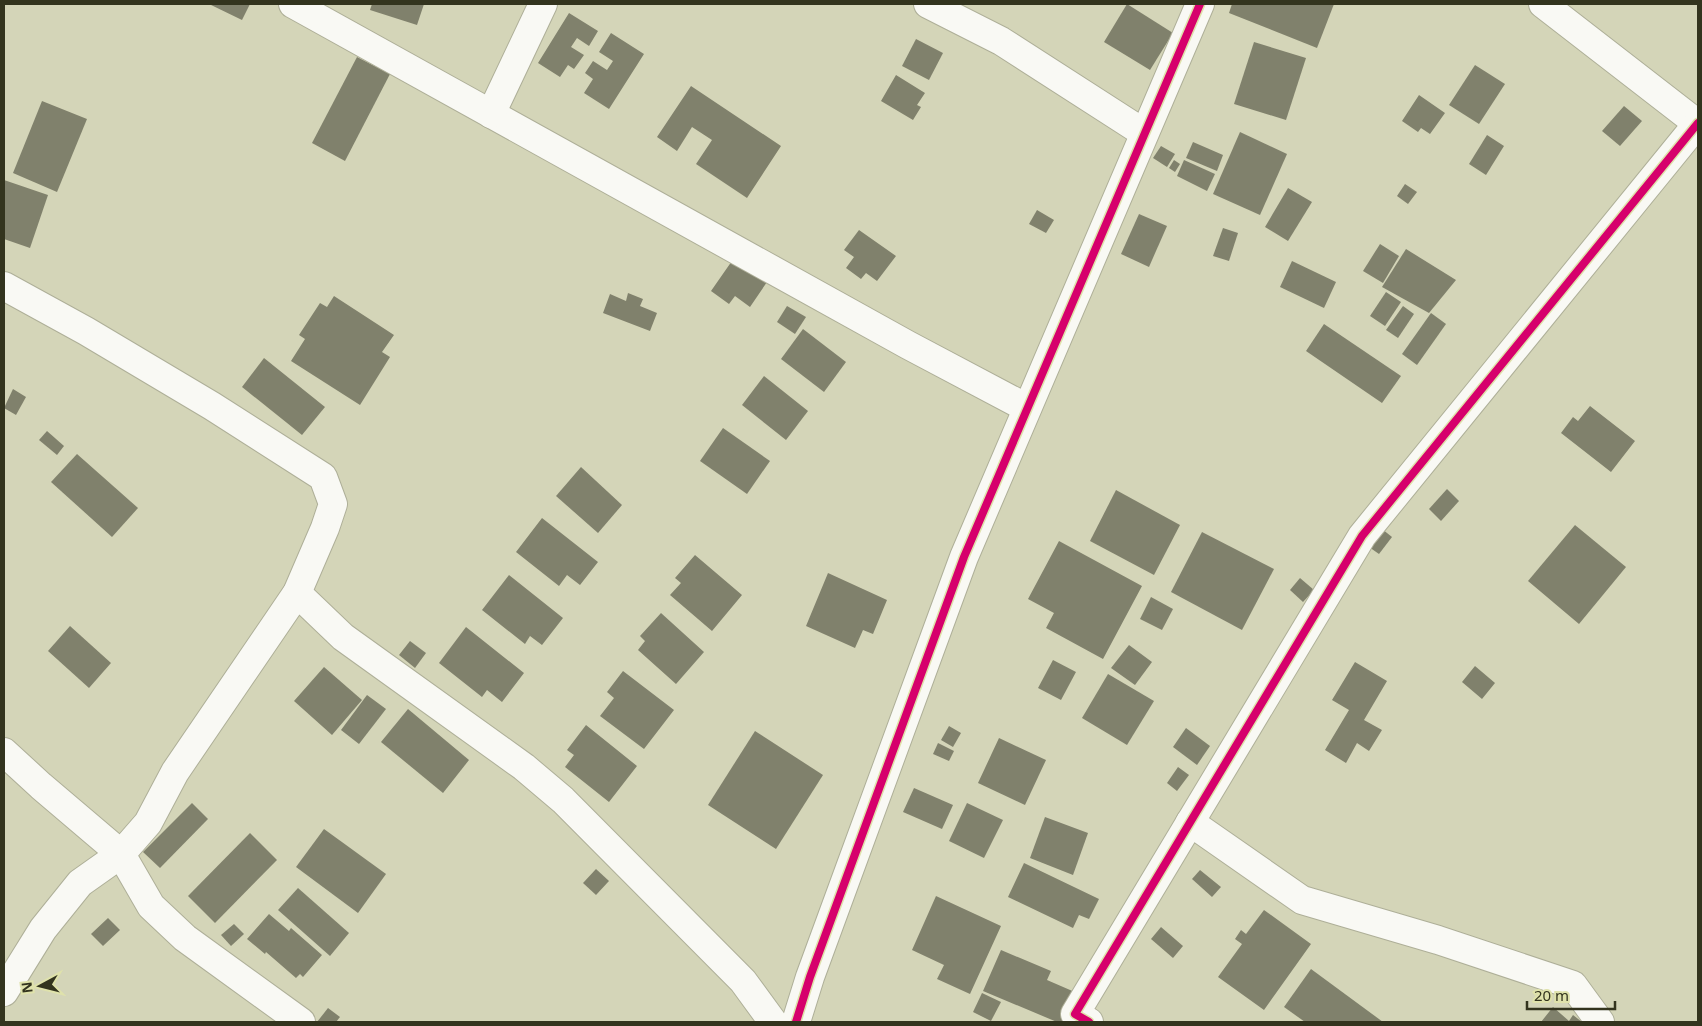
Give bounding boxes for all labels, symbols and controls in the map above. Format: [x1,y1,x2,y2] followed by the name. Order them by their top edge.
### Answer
[15,961,65,1011] north arrow
[1527,978,1614,1010] scale bar
[16,981,37,994] text: N
[1534,985,1569,1005] text: 20 m

